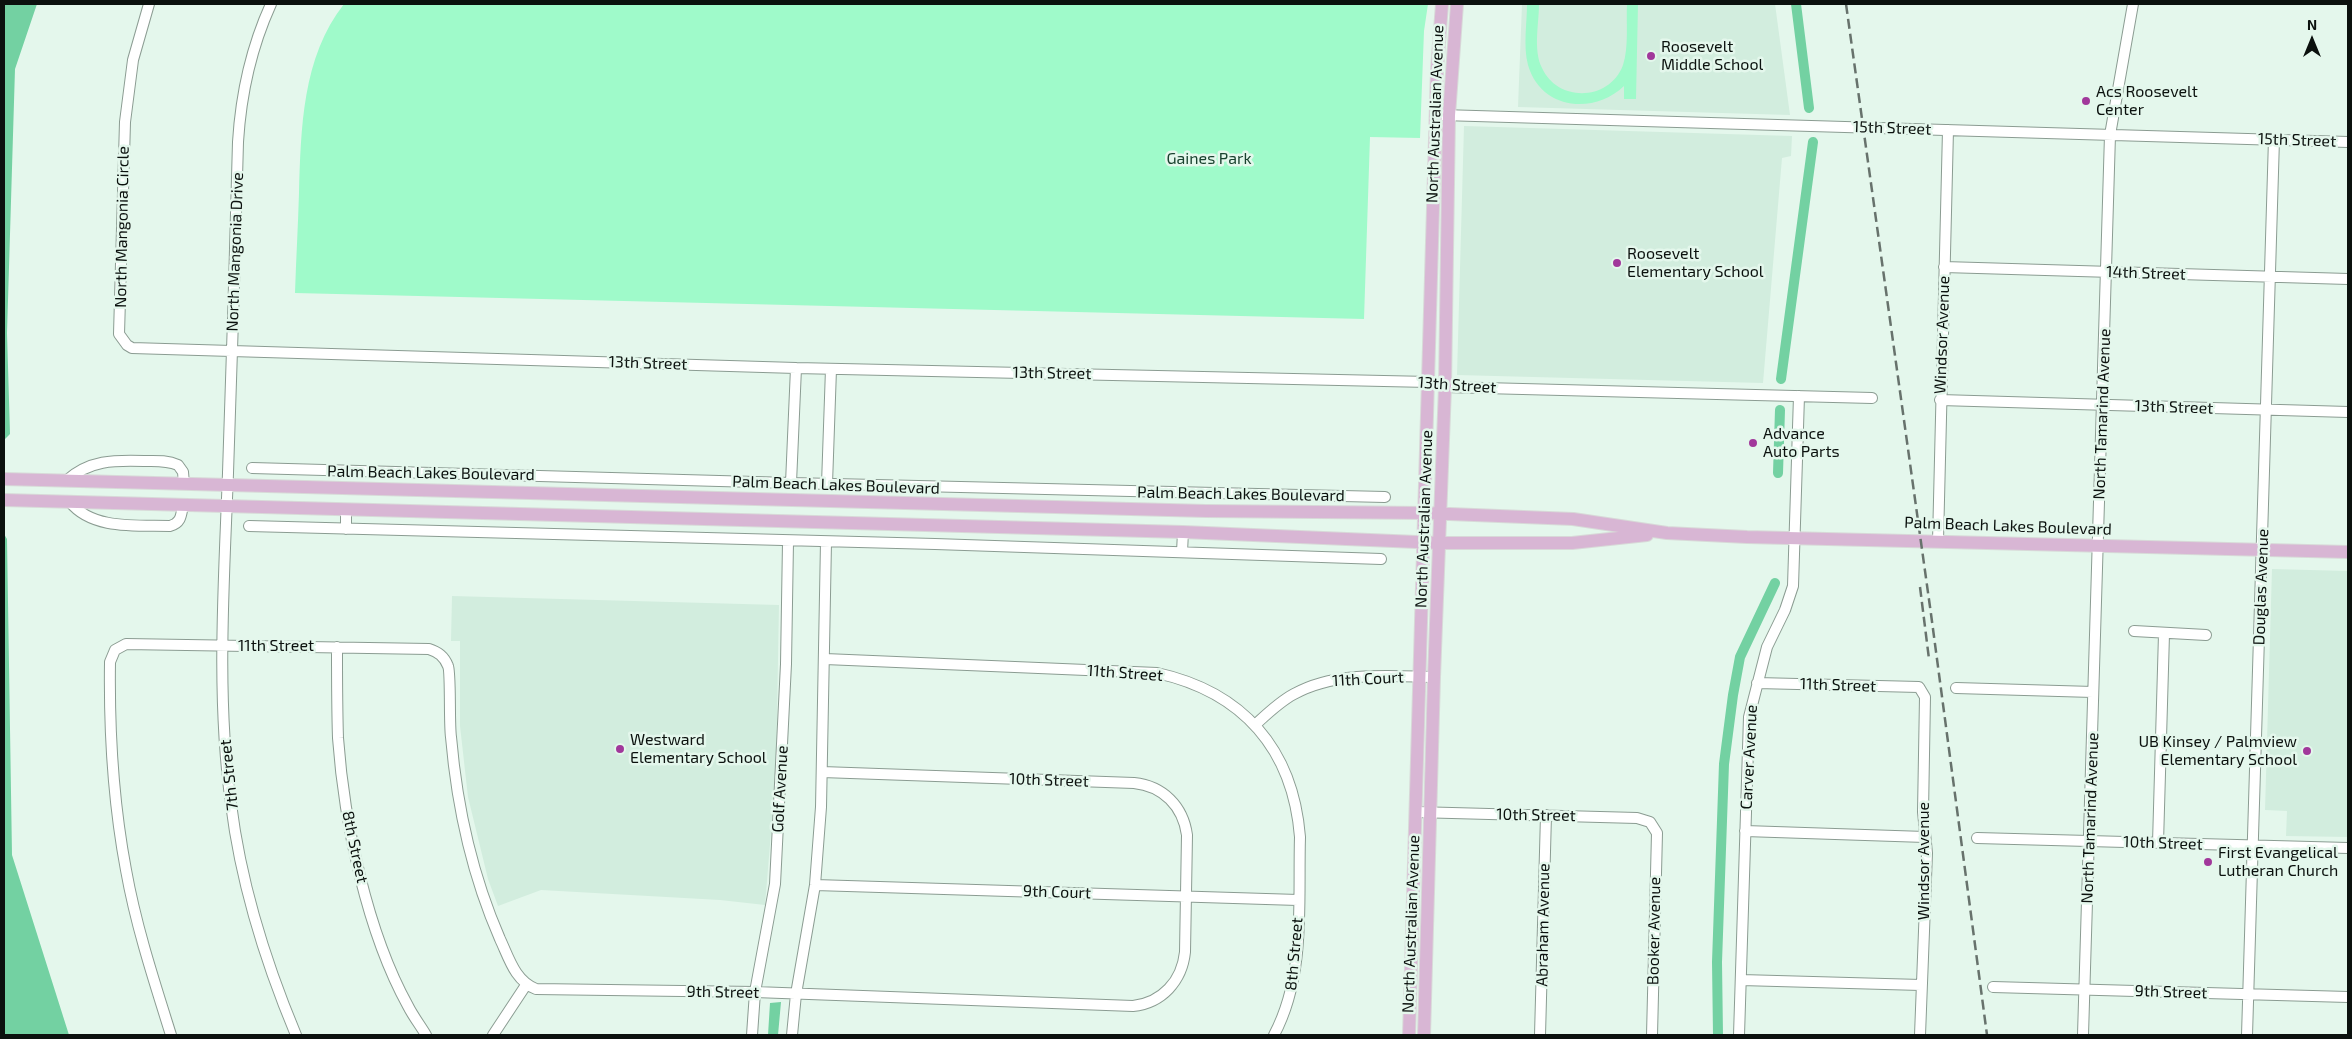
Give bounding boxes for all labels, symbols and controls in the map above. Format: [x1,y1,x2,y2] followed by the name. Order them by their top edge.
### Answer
[2287,15,2337,65] north arrow
[2307,16,2317,33] text: N
[1422,25,1448,203] street label: North Australian Avenue
[1661,37,1763,75] place label: Roosevelt Middle School
[1645,50,1657,62] marker: Roosevelt Middle School
[2096,82,2198,120] place label: Acs Roosevelt Center
[2080,95,2092,107] marker: Acs Roosevelt Center
[1853,117,1931,139] street label: 15th Street
[2258,129,2336,151] street label: 15th Street
[111,146,133,308] street label: North Mangonia Circle
[1166,149,1252,169] park label: Gaines Park
[223,172,247,332] street label: North Mangonia Drive
[1627,244,1764,282] place label: Roosevelt Elementary School
[1611,257,1623,269] marker: Roosevelt Elementary School
[2106,262,2186,284] street label: 14th Street
[1930,275,1954,395] street label: Windsor Avenue
[2089,328,2115,500] street label: North Tamarind Avenue
[608,352,688,374] street label: 13th Street
[1012,363,1092,383] street label: 13th Street
[1417,373,1497,397] street label: 13th Street
[2134,396,2214,418] street label: 13th Street
[1763,424,1840,462] place label: Advance Auto Parts
[1411,430,1437,608] street label: North Australian Avenue
[1747,437,1759,449] marker: Advance Auto Parts
[327,462,535,484] street label: Palm Beach Lakes Boulevard
[732,472,940,498] street label: Palm Beach Lakes Boulevard
[1137,483,1345,505] street label: Palm Beach Lakes Boulevard
[1904,513,2112,539] street label: Palm Beach Lakes Boulevard
[2249,528,2273,646] street label: Douglas Avenue
[238,636,314,656] street label: 11th Street
[1086,661,1164,685] street label: 11th Street
[1332,668,1404,690] street label: 11th Court
[1800,674,1876,696] street label: 11th Street
[1737,704,1761,810] street label: Carver Avenue
[630,730,767,768] place label: Westward Elementary School
[2077,732,2103,904] street label: North Tamarind Avenue
[2138,732,2297,770] place label: UB Kinsey / Palmview Elementary School
[216,738,242,812] street label: 7th Street
[614,743,626,755] marker: Westward Elementary School
[768,745,792,833] street label: Golf Avenue
[2301,745,2313,757] marker: UB Kinsey / Palmview Elementary School
[1009,769,1089,791] street label: 10th Street
[1914,802,1934,920] street label: Windsor Avenue
[1496,805,1576,825] street label: 10th Street
[338,809,372,885] street label: 8th Street
[2123,832,2203,854] street label: 10th Street
[1398,835,1424,1013] street label: North Australian Avenue
[2218,843,2338,881] place label: First Evangelical Lutheran Church
[2202,856,2214,868] marker: First Evangelical Lutheran Church
[1532,863,1554,987] street label: Abraham Avenue
[1643,877,1665,985] street label: Booker Avenue
[1023,881,1091,903] street label: 9th Court
[1281,917,1307,991] street label: 8th Street
[2134,981,2208,1003] street label: 9th Street
[687,982,759,1002] street label: 9th Street

